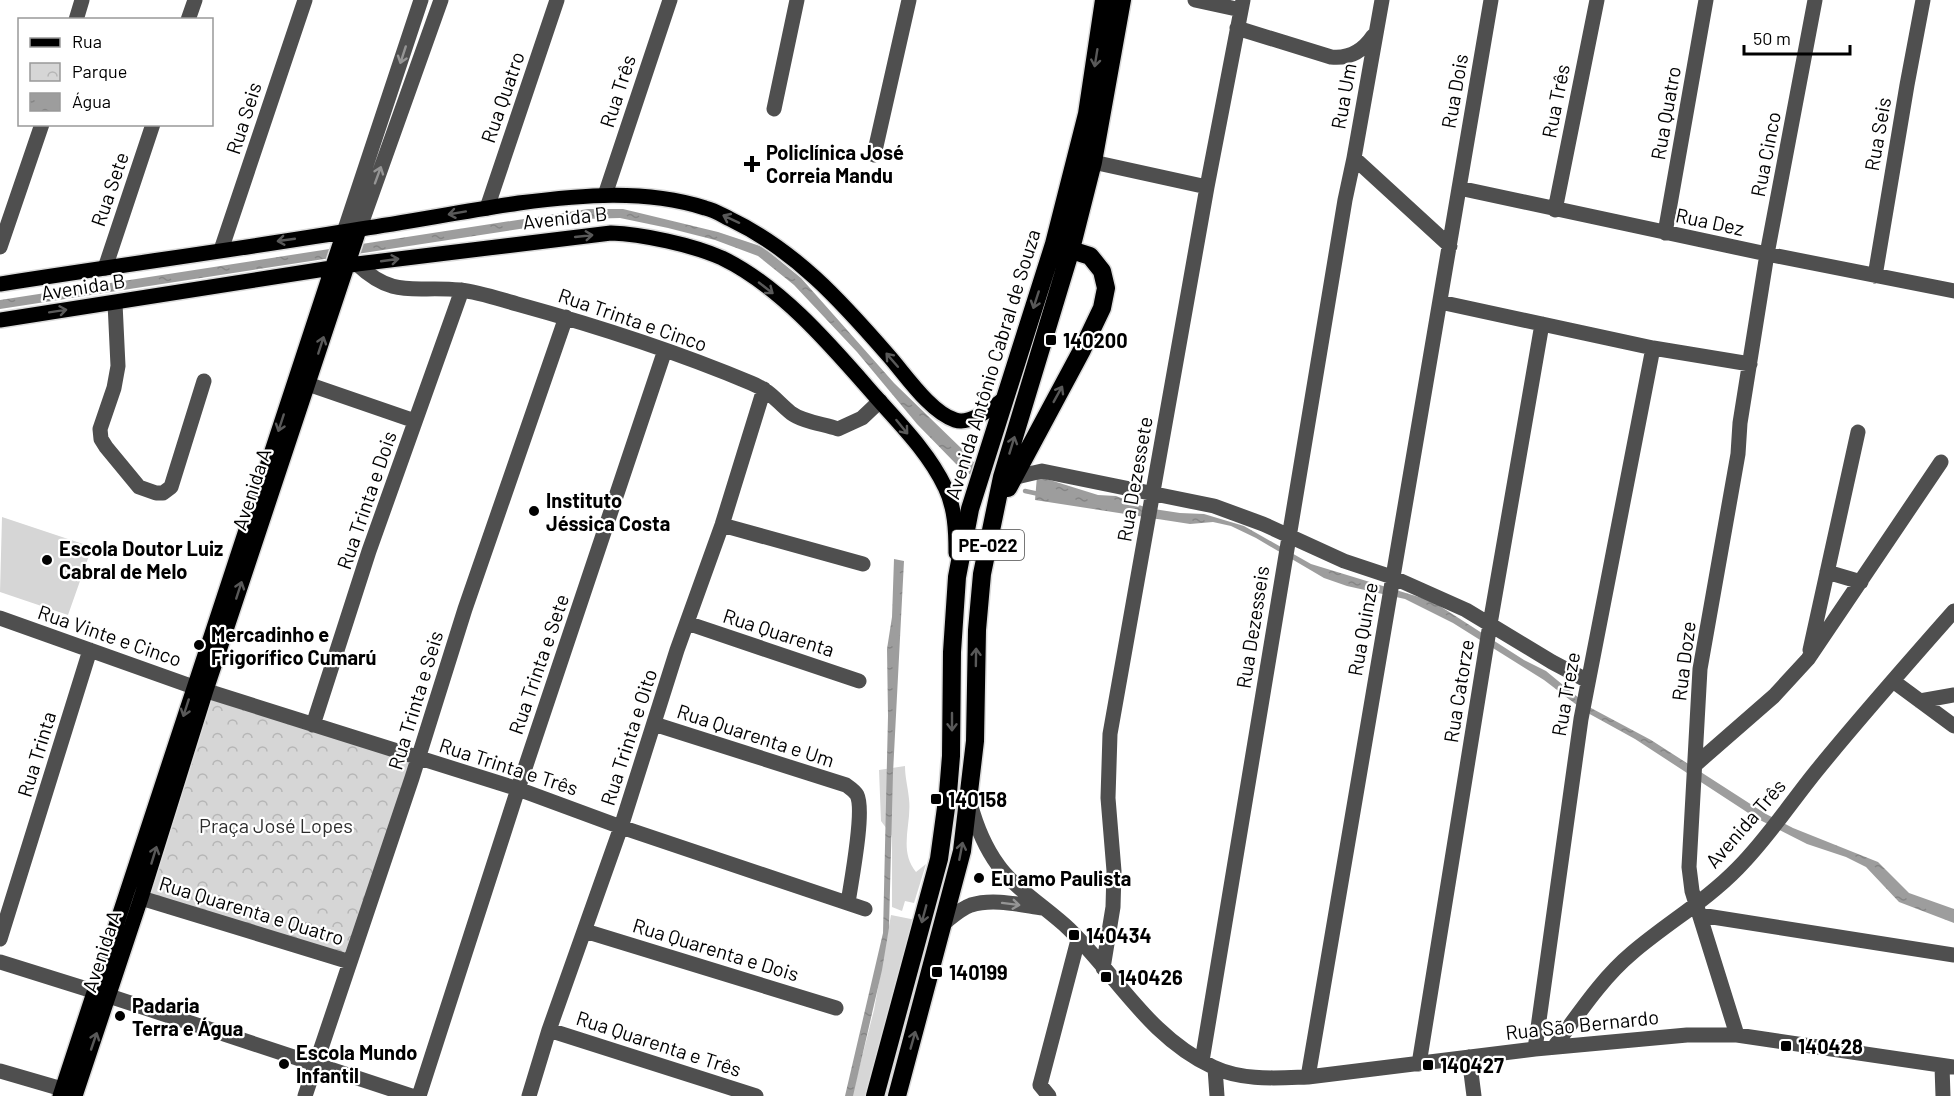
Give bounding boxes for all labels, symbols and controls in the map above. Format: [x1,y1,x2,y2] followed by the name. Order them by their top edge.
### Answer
[18,18,213,126] legend
[1744,18,1850,56] scale bar
[1753,27,1791,49] text: 50 m
[72,30,102,52] text: Rua
[397,46,408,65] one-way arrow
[1090,47,1101,67] one-way arrow
[475,48,529,146] street label: Rua Quatro
[594,52,640,130] street label: Rua Três
[1436,52,1472,130] street label: Rua Dois
[72,60,127,82] text: Parque
[1325,61,1361,131] street label: Rua Um
[1536,62,1574,140] street label: Rua Três
[1645,64,1685,162] street label: Rua Quatro
[220,79,266,157] street label: Rua Seis
[72,90,111,112] text: Água
[1859,95,1895,173] street label: Rua Seis
[1745,109,1785,199] street label: Rua Cinco
[766,140,904,187] place label: Policlínica José Correia Mandu
[85,149,133,229] street label: Rua Sete
[743,155,761,173] marker: Policlínica José Correia Mandu
[374,166,385,184] one-way arrow
[521,201,609,233] street label: Avenida B
[1674,202,1746,240] street label: Rua Dez
[447,208,467,219] one-way arrow
[722,213,740,225] one-way arrow
[939,226,1045,502] street label: Avenida Antônio Cabral de Souza
[574,230,593,241] one-way arrow
[277,235,296,246] one-way arrow
[380,254,400,265] one-way arrow
[39,268,127,304] street label: Avenida B
[758,281,774,294] one-way arrow
[555,282,711,356] street label: Rua Trinta e Cinco
[1030,290,1041,309] one-way arrow
[47,306,67,317] one-way arrow
[1063,328,1128,352] place label: 140200
[1044,333,1058,347] marker: 140200
[316,336,327,355] one-way arrow
[885,353,899,368] one-way arrow
[1052,386,1064,403] one-way arrow
[275,413,286,432] one-way arrow
[1111,415,1157,543] street label: Rua Dezessete
[895,419,909,434] one-way arrow
[331,428,401,572] street label: Rua Trinta e Dois
[1007,435,1018,454] one-way arrow
[227,445,275,533] street label: Avenida A
[546,488,670,535] place label: Instituto Jéssica Costa
[527,504,541,518] marker: Instituto Jéssica Costa
[952,530,1024,560] road number: PE-022
[59,536,223,583] place label: Escola Doutor Luiz Cabral de Melo
[40,553,54,567] marker: Escola Doutor Luiz Cabral de Melo
[1230,564,1274,690] street label: Rua Dezesseis
[1342,580,1382,678] street label: Rua Quinze
[235,581,246,600] one-way arrow
[503,591,573,737] street label: Rua Trinta e Sete
[35,599,185,671] street label: Rua Vinte e Cinco
[720,603,838,661] street label: Rua Quarenta
[1666,620,1700,702] street label: Rua Doze
[211,622,377,669] place label: Mercadinho e Frigorífico Cumarú
[382,628,448,772] street label: Rua Trinta e Seis
[192,638,206,652] marker: Mercadinho e Frigorífico Cumarú
[1438,638,1478,744] street label: Rua Catorze
[971,647,982,667] one-way arrow
[1546,650,1584,738] street label: Rua Treze
[595,666,661,808] street label: Rua Trinta e Oito
[180,698,191,717] one-way arrow
[674,698,838,772] street label: Rua Quarenta e Um
[12,708,60,800] street label: Rua Trinta
[946,712,958,732] one-way arrow
[437,732,581,800] street label: Rua Trinta e Três
[1700,774,1790,872] street label: Avenida Três
[948,787,1007,811] place label: 140158
[929,792,943,806] marker: 140158
[199,813,353,837] park label: Praça José Lopes
[956,842,967,861] one-way arrow
[149,846,160,865] one-way arrow
[991,866,1131,890] place label: Eu amo Paulista
[157,870,347,950] street label: Rua Quarenta e Quatro
[972,871,986,885] marker: Eu amo Paulista
[1001,899,1021,910] one-way arrow
[917,904,929,923] one-way arrow
[77,907,125,995] street label: Avenida A
[630,912,802,986] street label: Rua Quarenta e Dois
[1086,923,1152,947] place label: 140434
[1067,928,1081,942] marker: 140434
[949,960,1008,984] place label: 140199
[930,965,944,979] marker: 140199
[1118,965,1183,989] place label: 140426
[1099,970,1113,984] marker: 140426
[132,993,243,1040] place label: Padaria Terra e Água
[1504,1004,1660,1044] street label: Rua São Bernardo
[573,1005,745,1081] street label: Rua Quarenta e Três
[113,1009,127,1023] marker: Padaria Terra e Água
[907,1031,919,1050] one-way arrow
[89,1032,100,1051] one-way arrow
[1798,1034,1863,1058] place label: 140428
[1779,1039,1793,1053] marker: 140428
[296,1040,417,1087] place label: Escola Mundo Infantil
[1440,1053,1504,1077] place label: 140427
[277,1057,291,1071] marker: Escola Mundo Infantil
[1421,1058,1435,1072] marker: 140427

